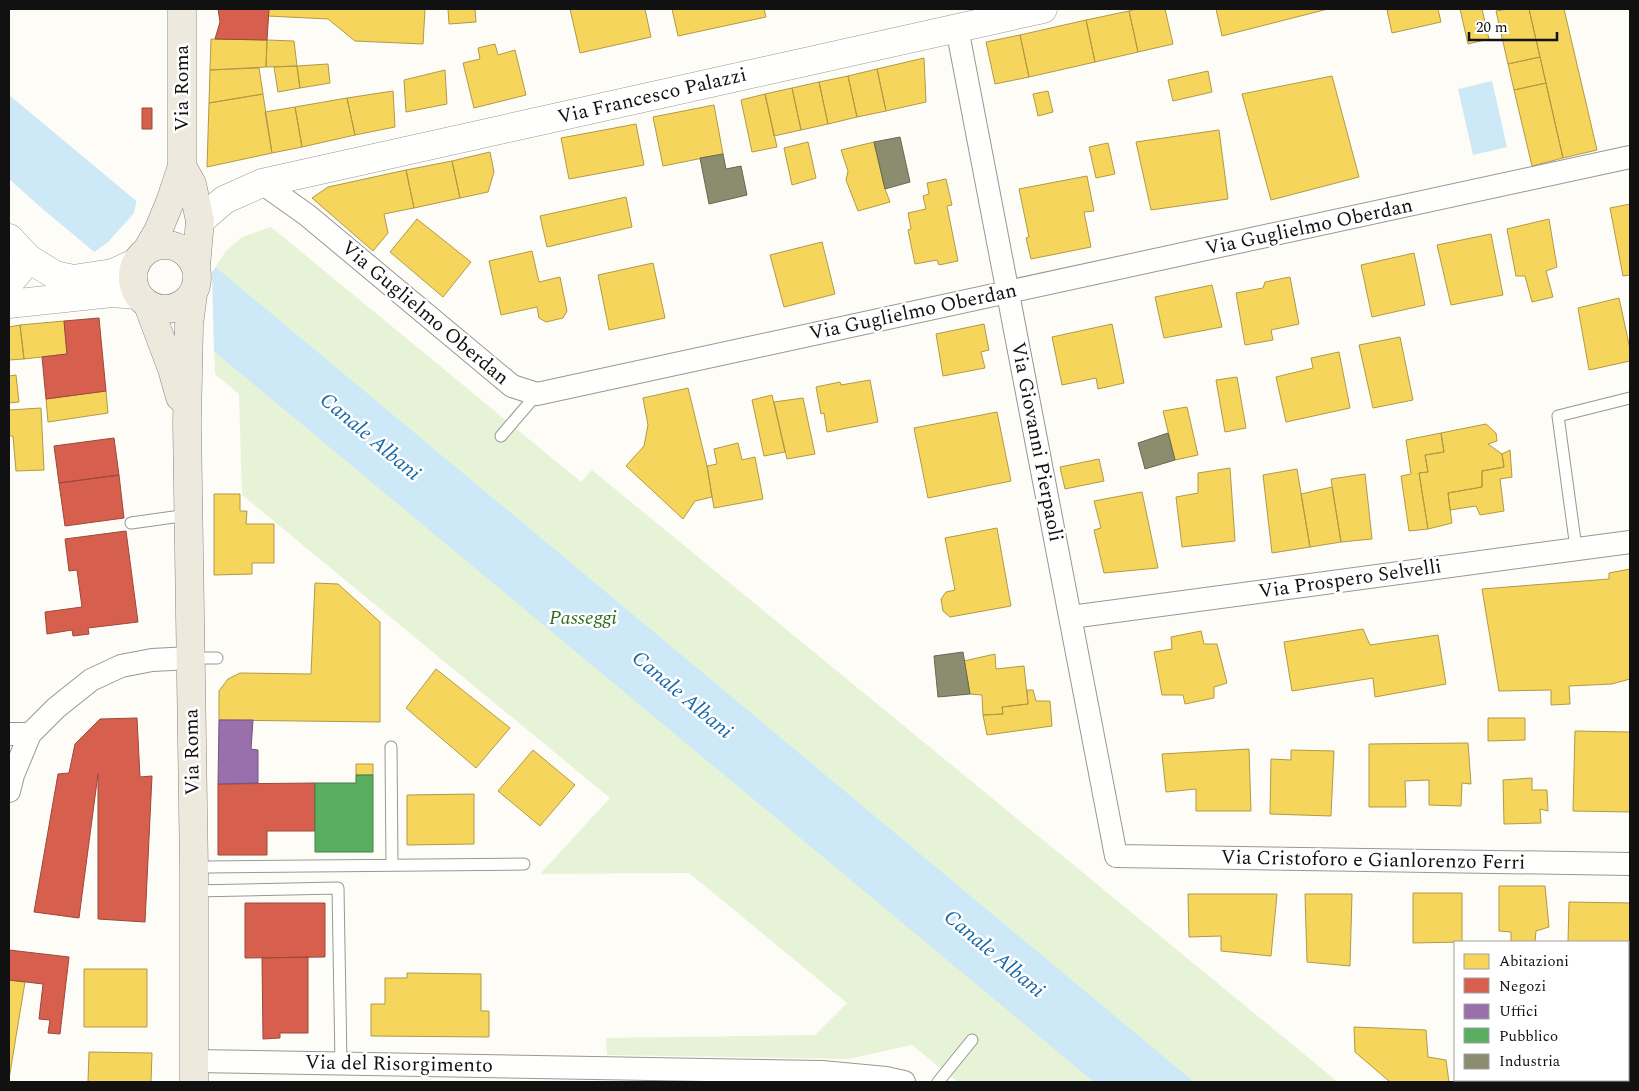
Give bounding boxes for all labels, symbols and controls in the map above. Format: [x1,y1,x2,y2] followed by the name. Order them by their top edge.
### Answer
[1469,10,1556,42] scale bar
[1476,16,1508,39] text: 20 m
[167,44,197,131] street label: Via Roma
[554,60,750,132] street label: Via Francesco Palazzi
[1202,190,1416,264] street label: Via Guglielmo Oberdan
[334,234,516,392] street label: Via Guglielmo Oberdan
[806,275,1020,349] street label: Via Guglielmo Oberdan
[1003,340,1071,544] street label: Via Giovanni Pierpaoli
[312,385,428,489] water label: Canale Albani
[1257,551,1443,607] street label: Via Prospero Selvelli
[549,603,617,633] park label: Passeggi
[624,643,740,747] water label: Canale Albani
[176,708,208,796] street label: Via Roma
[1220,842,1526,878] street label: Via Cristoforo e Gianlorenzo Ferri
[936,902,1052,1006] water label: Canale Albani
[1454,941,1629,1081] legend
[1499,950,1569,973] text: Abitazioni
[1499,975,1546,998] text: Negozi
[1499,1000,1538,1023] text: Uffici
[1499,1025,1558,1048] text: Pubblico
[305,1047,493,1081] street label: Via del Risorgimento
[1499,1050,1561,1073] text: Industria

